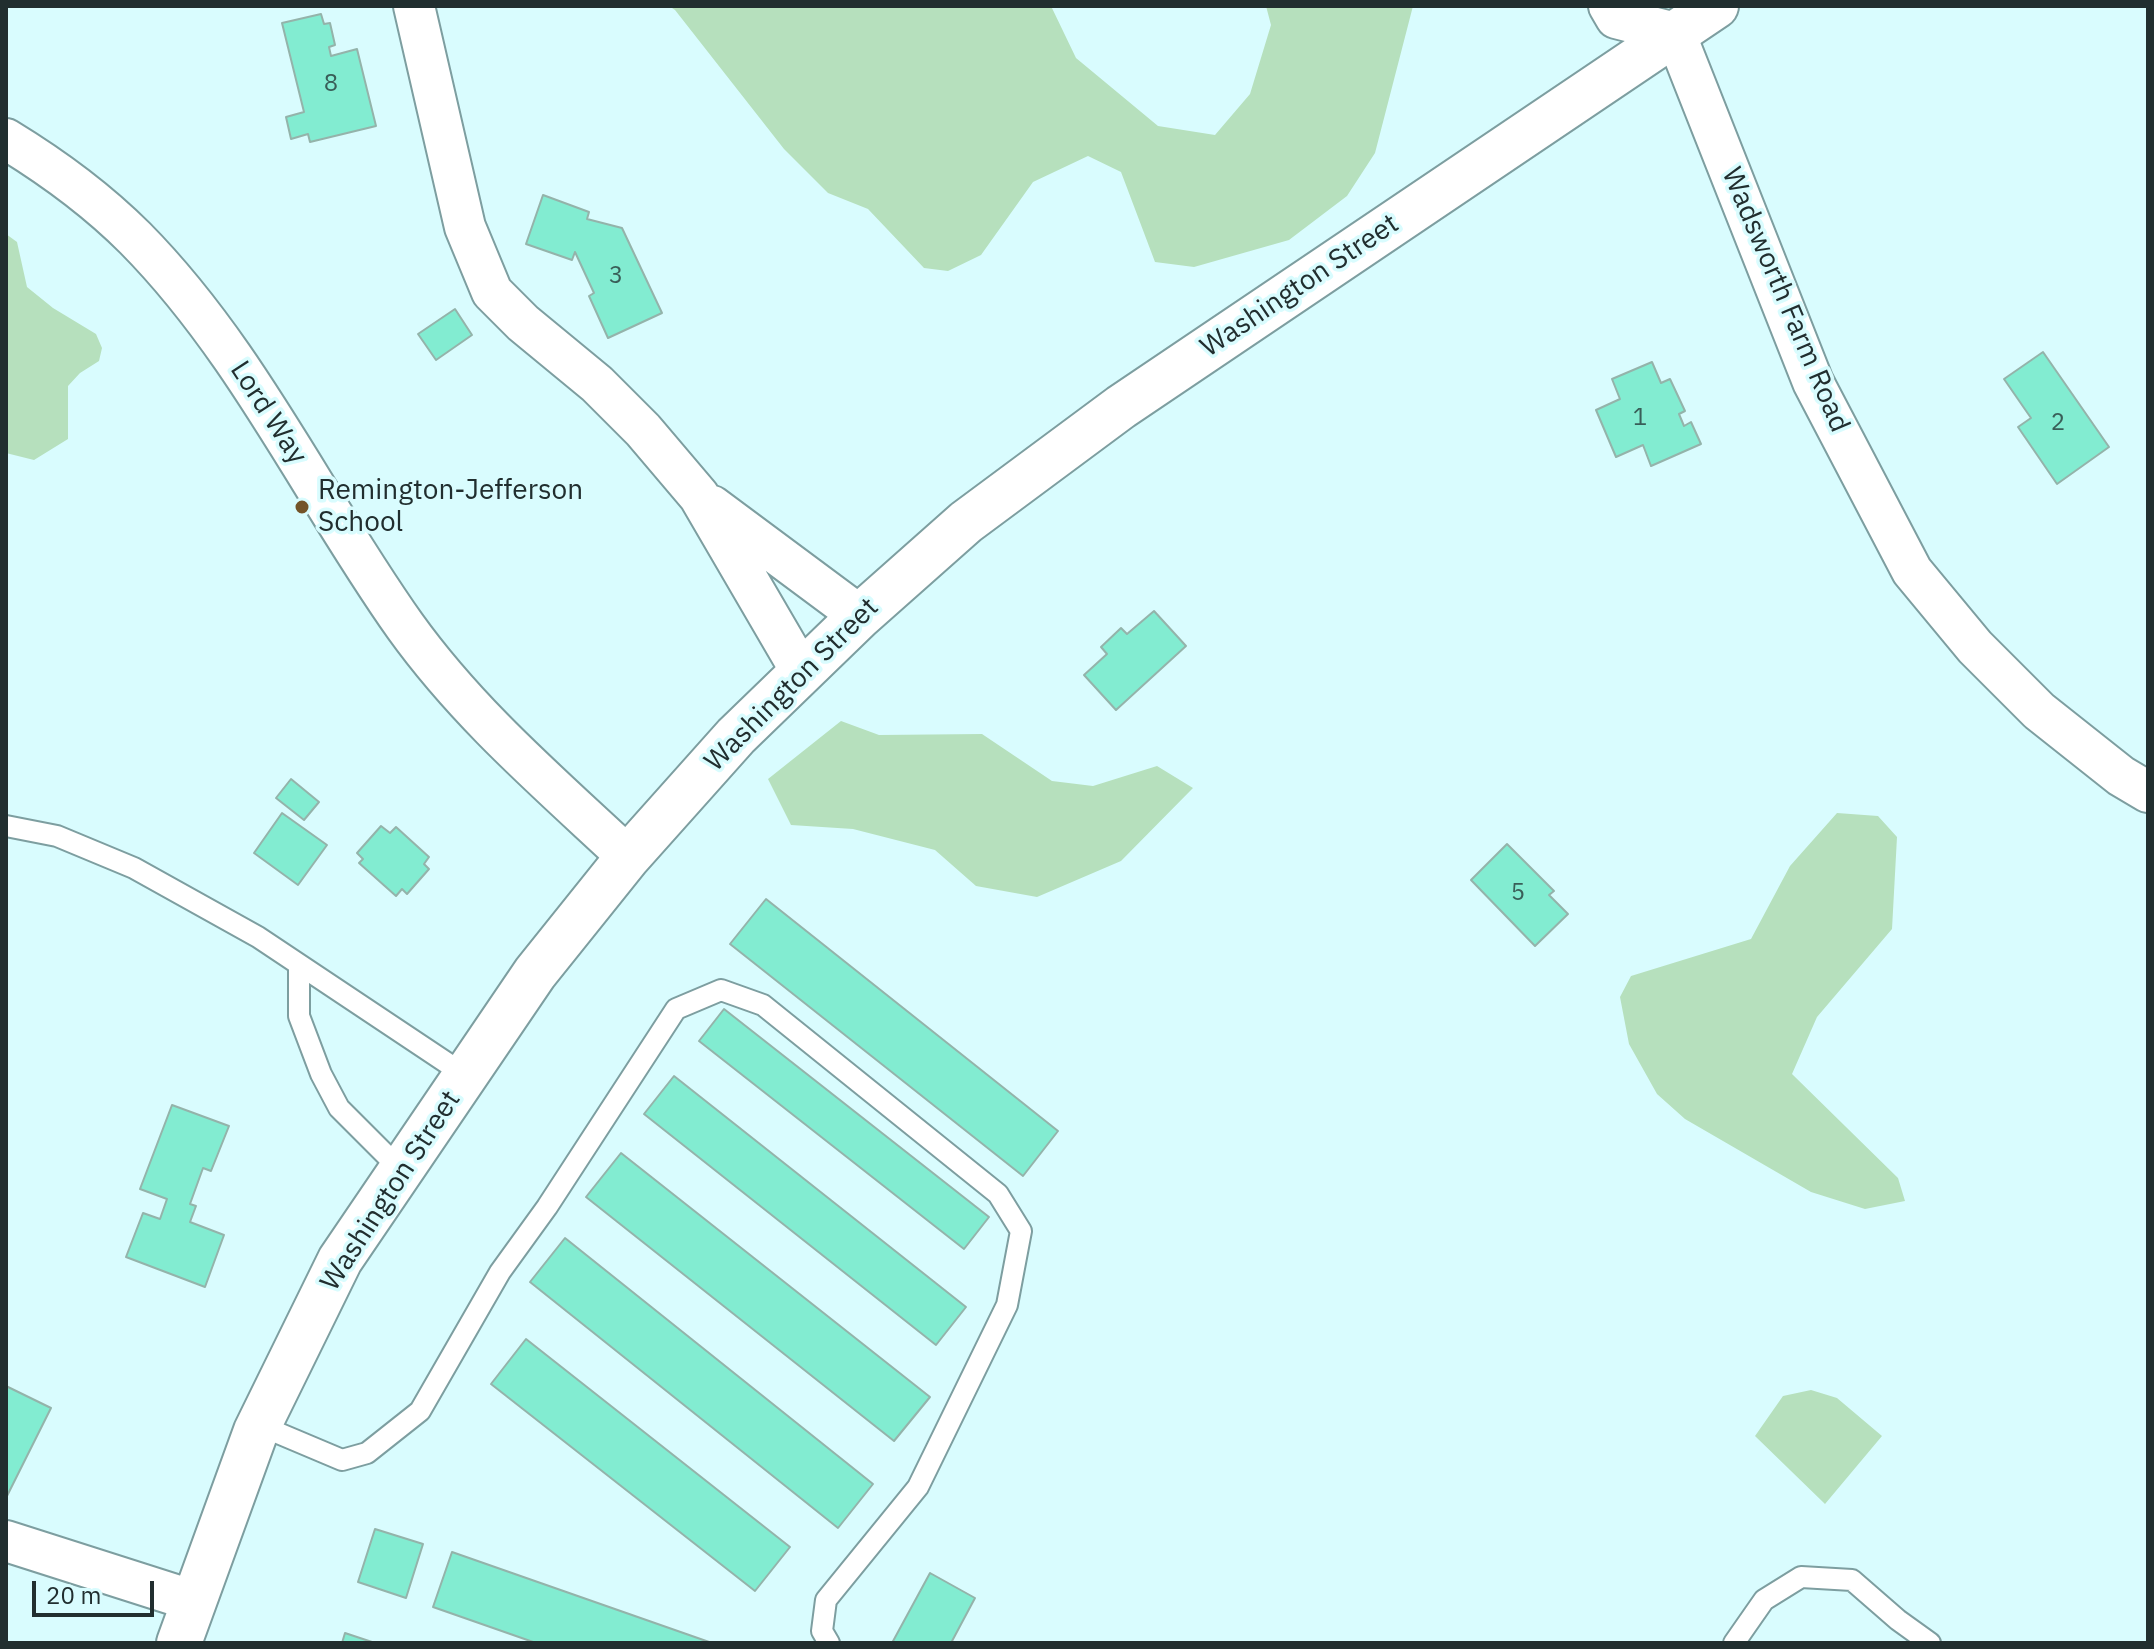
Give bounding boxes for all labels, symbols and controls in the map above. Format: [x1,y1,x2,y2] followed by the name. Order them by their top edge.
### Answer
[324,70,338,98] house number: 8
[1714,163,1856,437] street label: Wadsworth Farm Road
[1195,207,1405,365] street label: Washington Street
[609,262,623,290] house number: 3
[222,355,314,471] street label: Lord Way
[1633,404,1647,432] house number: 1
[2051,409,2065,437] house number: 2
[318,474,583,540] place label: Remington-Jefferson School
[293,498,311,516] marker: Remington-Jefferson School
[698,591,886,779] street label: Washington Street
[1511,879,1525,907] house number: 5
[314,1085,468,1297] street label: Washington Street
[36,1565,158,1615] scale bar
[46,1579,101,1611] text: 20 m

